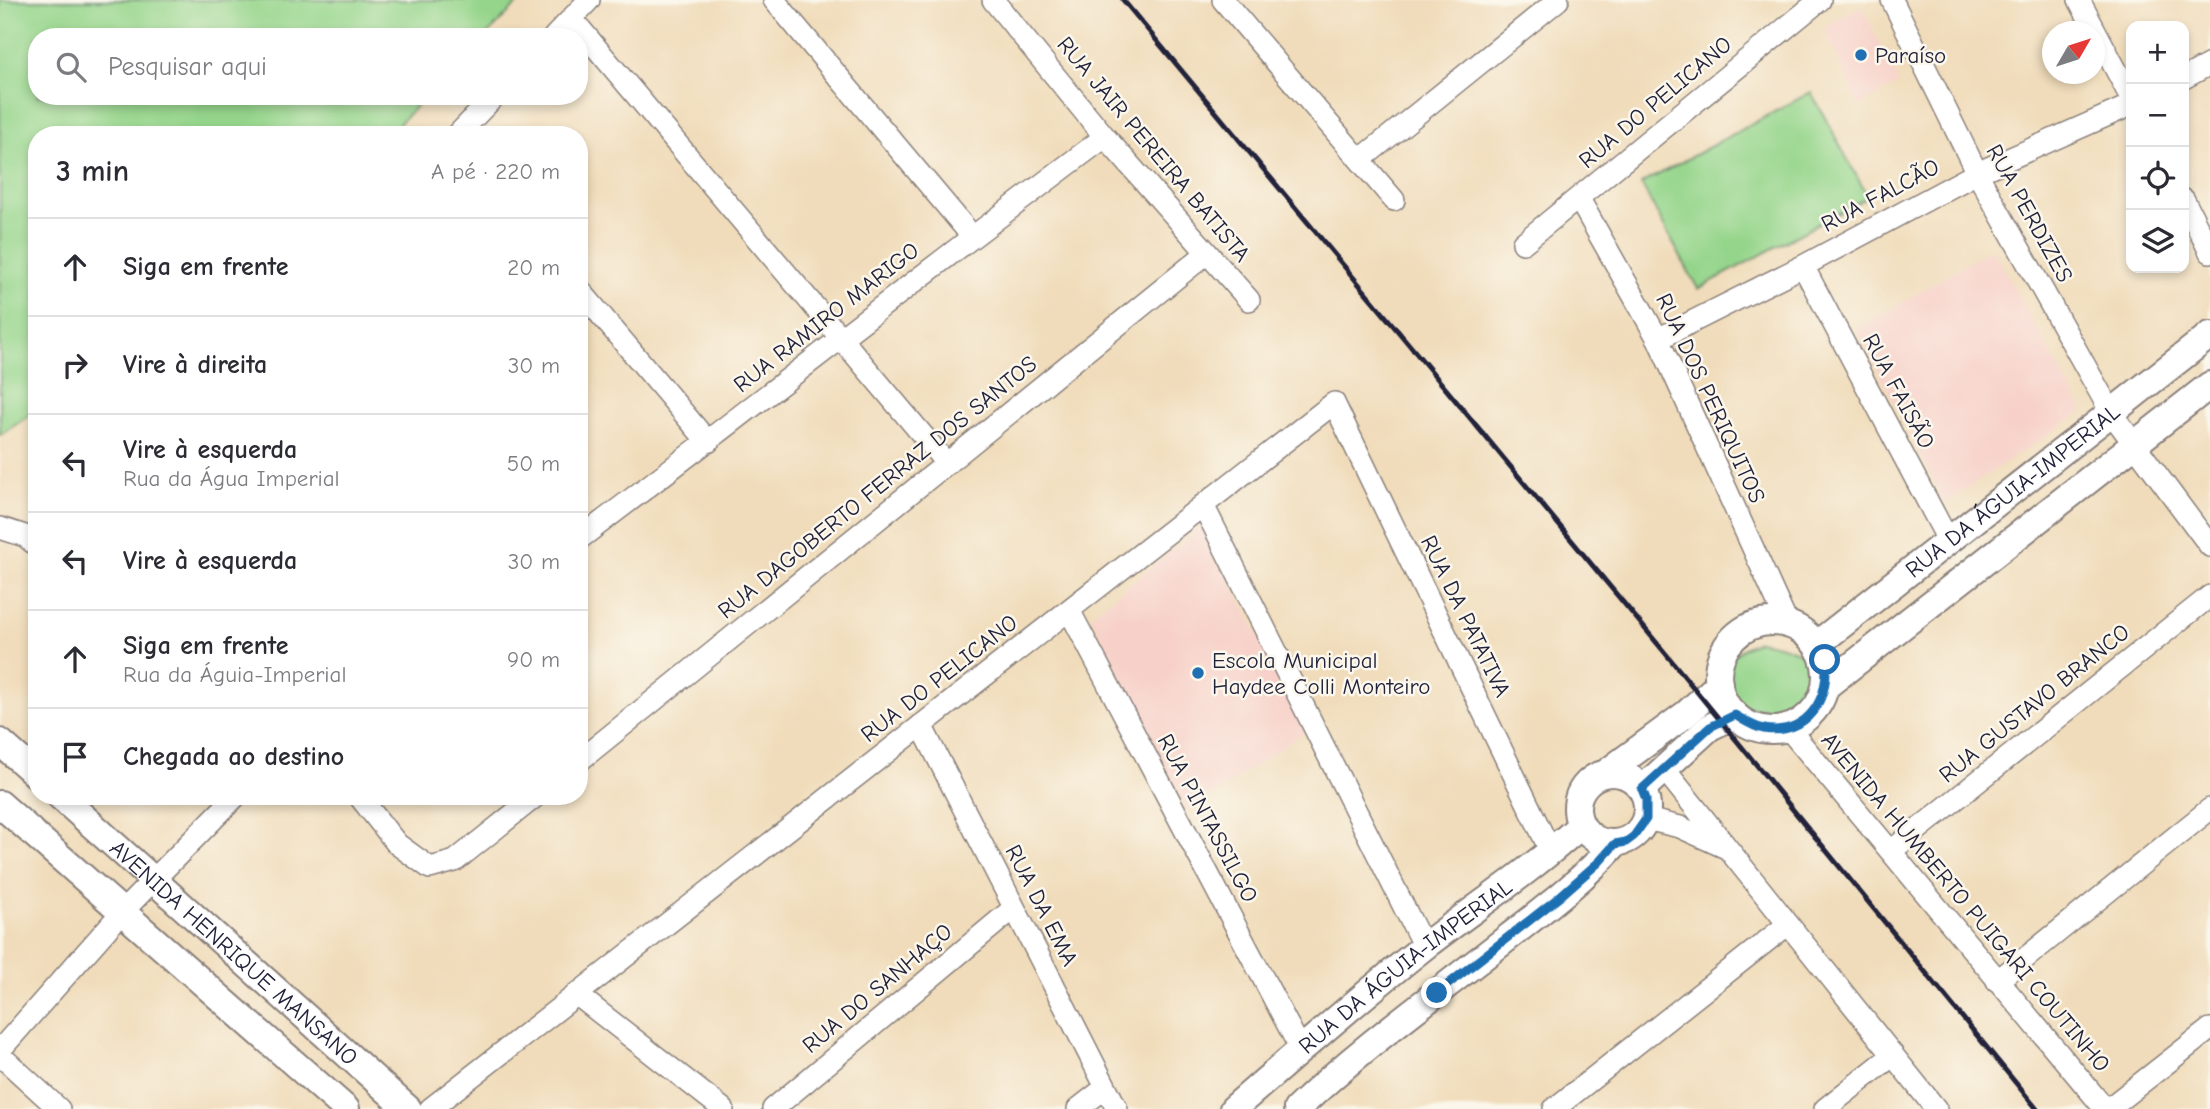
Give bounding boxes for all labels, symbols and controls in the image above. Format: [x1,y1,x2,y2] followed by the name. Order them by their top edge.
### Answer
[2042,21,2105,84] north arrow
[2126,21,2189,273] map controls
[2126,21,2189,84] button: +
[28,28,588,105] search box
[1051,31,1256,267] street label: RUA JAIR PEREIRA BATISTA
[1573,31,1737,174] street label: RUA DO PELICANO
[1875,42,1946,69] place label: Paraíso
[1853,47,1869,63] marker: Paraíso
[52,48,90,86] icon: search
[108,52,267,82] text: Pesquisar aqui
[2126,84,2189,147] button: −
[1981,140,2079,287] street label: RUA PERDIZES
[2126,147,2189,210] button: locate
[1817,153,1944,238] street label: RUA FALCÃO
[56,154,129,189] text: 3 min
[431,158,560,185] text: A pé · 220 m
[2126,210,2189,273] button: layers
[728,237,924,398] street label: RUA RAMIRO MARIGO
[56,248,94,286] icon: ahead
[123,252,289,282] text: Siga em frente
[507,254,560,281] text: 20 m
[1650,289,1771,507] street label: RUA DOS PERIQUITOS
[1857,329,1940,453] street label: RUA FAISÃO
[56,346,94,384] icon: right
[123,350,267,380] text: Vire à direita
[712,350,1042,624] street label: RUA DAGOBERTO FERRAZ DOS SANTOS
[508,352,560,379] text: 30 m
[1900,398,2126,583] street label: RUA DA ÁGUIA-IMPERIAL
[123,435,297,465] text: Vire à esquerda
[56,444,94,482] icon: left
[507,450,560,477] text: 50 m
[123,465,340,492] text: Rua da Água Imperial
[1415,531,1516,701] street label: RUA DA PATATIVA
[56,542,94,580] icon: left
[123,546,297,576] text: Vire à esquerda
[508,548,560,575] text: 30 m
[856,609,1023,748] street label: RUA DO PELICANO
[1934,618,2135,788] street label: RUA GUSTAVO BRANCO
[123,631,289,661] text: Siga em frente
[56,640,94,678] icon: ahead
[1809,644,1840,675] route start
[507,646,560,673] text: 90 m
[1212,647,1430,700] place label: Escola Municipal Haydee Colli Monteiro
[123,661,346,688] text: Rua da Águia-Imperial
[1190,665,1206,681] marker: Escola Municipal Haydee Colli Monteiro
[1816,727,2116,1078] street label: AVENIDA HUMBERTO PUIGARI COUTINHO
[1152,729,1263,907] street label: RUA PINTASSILGO
[56,738,94,776] icon: arrive
[123,742,344,772] text: Chegada ao destino
[104,835,363,1071] street label: AVENIDA HENRIQUE MANSANO
[999,840,1084,970] street label: RUA DA EMA
[1293,873,1518,1059] street label: RUA DA ÁGUIA-IMPERIAL
[797,918,958,1059] street label: RUA DO SANHAÇO
[1421,977,1452,1008] route end

